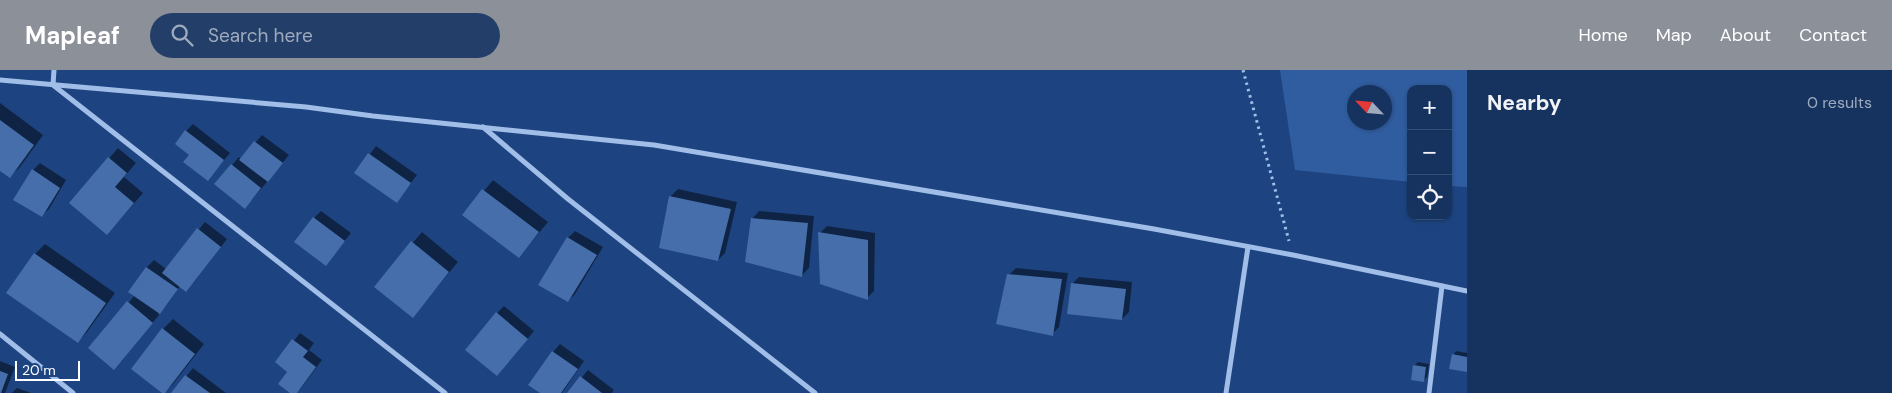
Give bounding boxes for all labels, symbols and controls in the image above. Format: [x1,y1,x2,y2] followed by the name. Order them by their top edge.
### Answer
[150,13,500,58] search box
[25,20,120,51] text: Mapleaf
[168,21,196,49] icon: search
[208,23,313,48] text: Search here
[1578,23,1628,47] text: Home
[1656,23,1692,47] text: Map
[1720,23,1771,47] text: About
[1799,23,1867,47] text: Contact
[1347,85,1392,130] north arrow
[1407,85,1452,220] map controls
[1407,85,1452,130] button: +
[1487,89,1561,117] text: Nearby
[1807,92,1872,113] text: 0 results
[1407,130,1452,175] button: −
[1407,175,1452,220] button: locate
[15,358,80,381] scale bar
[22,361,56,379] text: 20 m

